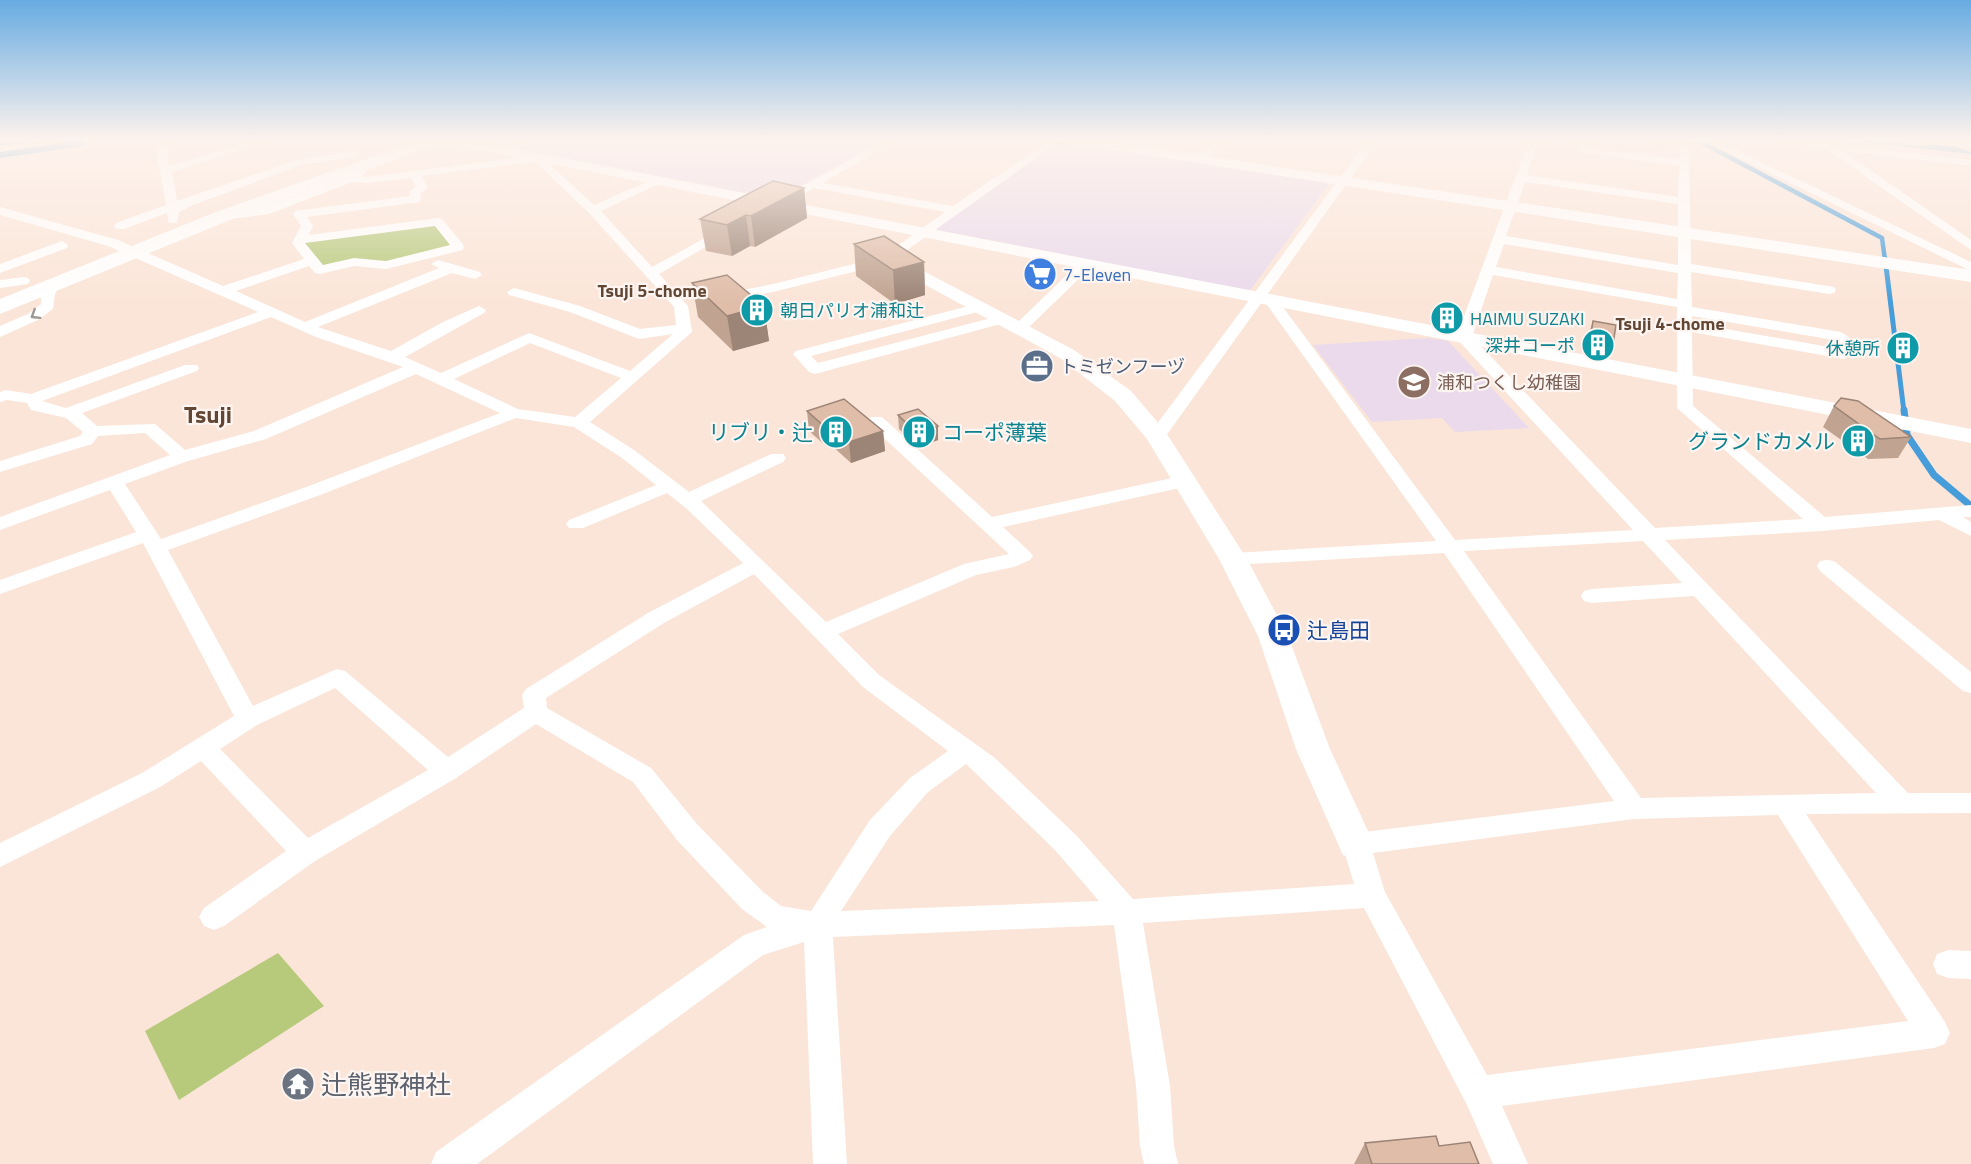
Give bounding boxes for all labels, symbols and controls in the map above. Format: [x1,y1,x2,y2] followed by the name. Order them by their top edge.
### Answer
[1022,256,1058,292] supermarket icon: 7-Eleven
[1063,261,1131,288] place label: 7-Eleven
[597,277,707,304] district label: Tsuji 5-chome
[739,292,775,328] building icon: 朝日パリオ浦和辻
[780,297,924,324] place label: 朝日パリオ浦和辻
[1429,300,1465,336] building icon: HAIMU SUZAKI
[1470,305,1584,332] place label: HAIMU SUZAKI
[31,307,41,319] one-way arrow
[1615,310,1725,337] district label: Tsuji 4-chome
[1580,327,1616,363] building icon: 深井コーポ
[1885,330,1921,366] building icon: 休憩所
[1485,332,1575,359] place label: 深井コーポ
[1826,335,1880,362] place label: 休憩所
[1019,348,1055,384] office icon: トミゼンフーヅ
[1060,353,1185,380] place label: トミゼンフーヅ
[1396,364,1432,400] school or university icon: 浦和つくし幼稚園
[1437,369,1581,396] place label: 浦和つくし幼稚園
[184,396,232,432] district label: Tsuji
[818,414,854,450] building icon: リブリ・辻
[901,414,937,450] building icon: コーポ薄葉
[708,416,813,448] place label: リブリ・辻
[942,416,1047,448] place label: コーポ薄葉
[1840,423,1876,459] building icon: グランドカメル
[1688,425,1835,457] place label: グランドカメル
[1266,612,1302,648] bus stop icon: 辻島田
[1307,614,1370,646] place label: 辻島田
[321,1065,451,1104] place label: 辻熊野神社
[280,1066,316,1102] temple icon: 辻熊野神社

